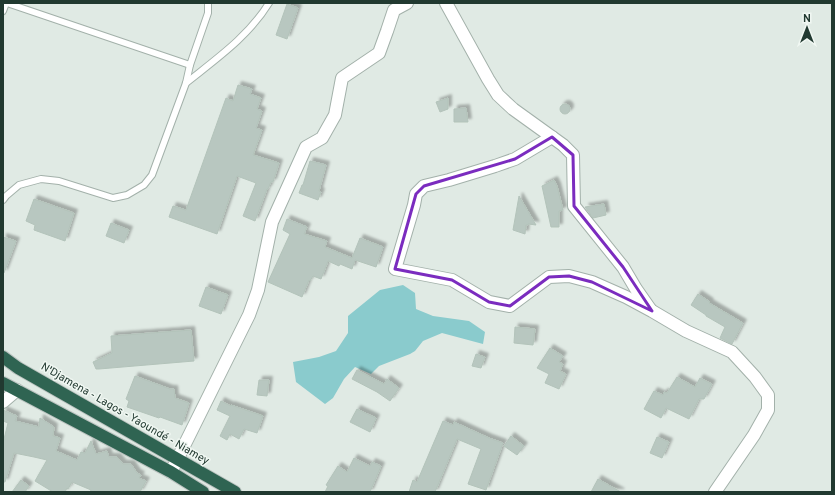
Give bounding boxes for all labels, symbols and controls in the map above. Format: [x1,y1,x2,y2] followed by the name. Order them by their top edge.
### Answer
[787,8,827,48] north arrow
[803,12,811,26] text: N
[38,360,212,468] street label: N'Djamena - Lagos - Yaoundé - Niamey

